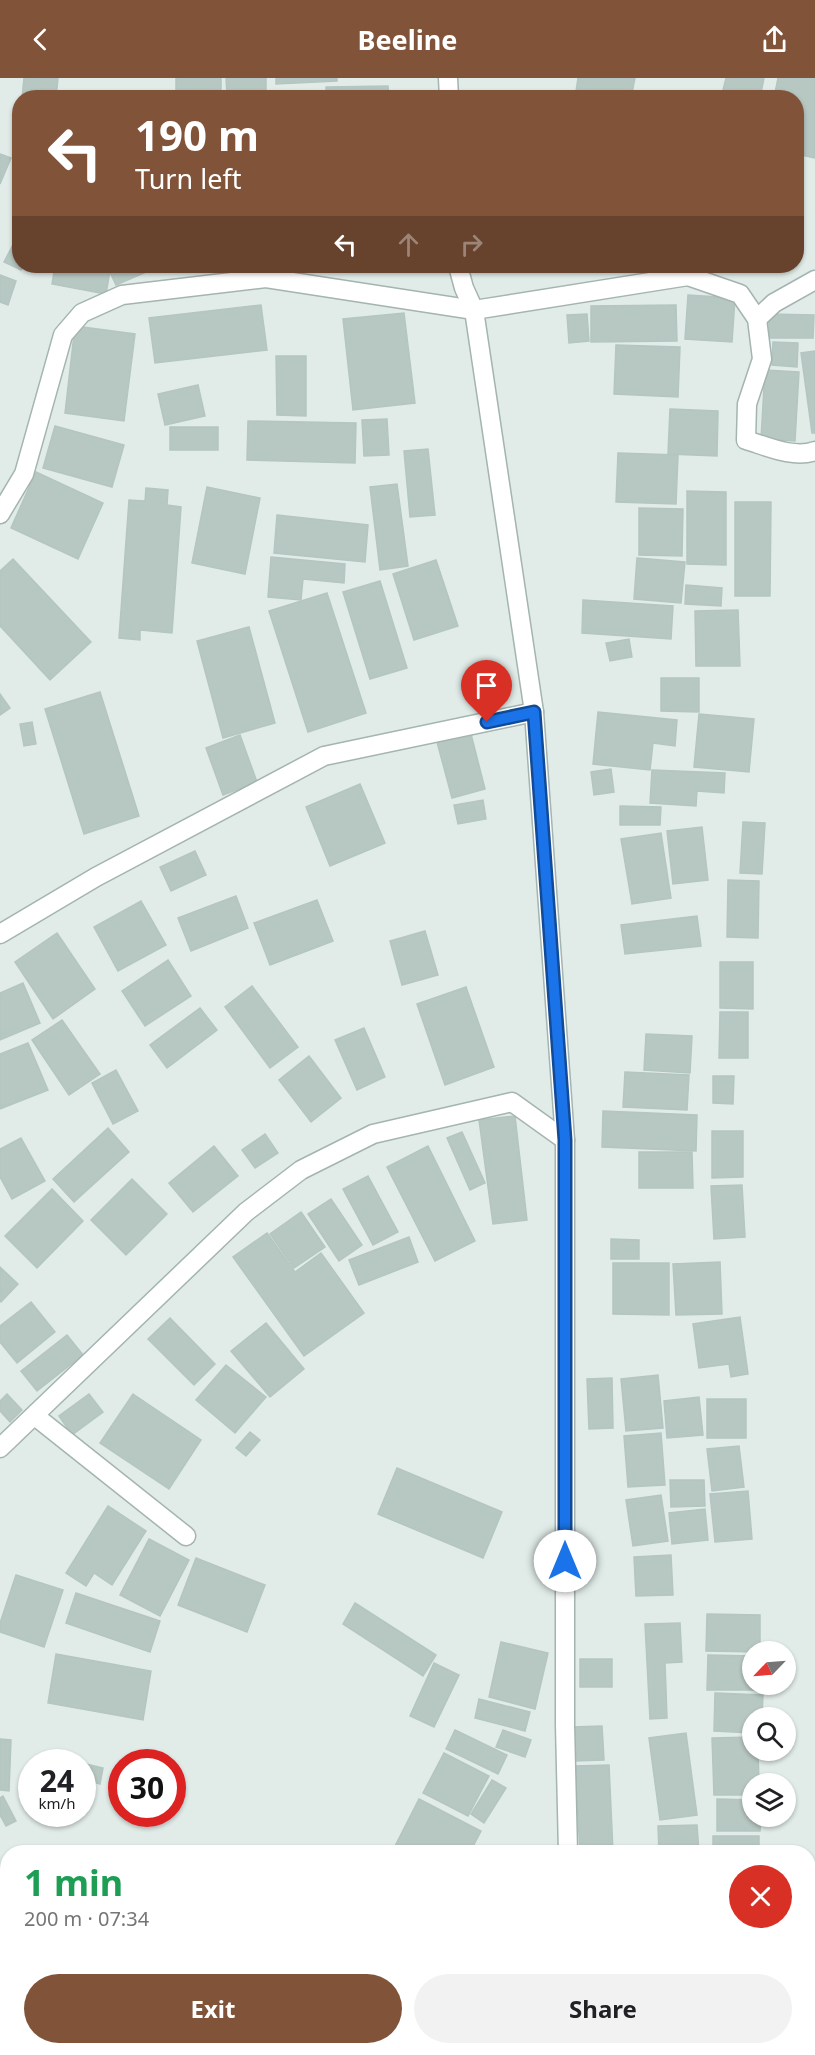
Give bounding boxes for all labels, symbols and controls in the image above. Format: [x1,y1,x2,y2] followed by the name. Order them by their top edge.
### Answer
[358,21,457,58] text: Beeline
[24,23,57,56] icon: back
[758,23,791,56] icon: share
[135,106,259,163] text: 190 m
[36,114,114,192] icon: left
[135,160,241,197] text: Turn left
[329,228,362,261] icon: left
[392,228,425,261] icon: ahead
[455,228,488,261] icon: right
[461,660,512,722] pin
[470,669,503,702] icon: arrive
[533,1529,597,1593] position arrow
[742,1641,796,1695] north arrow
[742,1641,796,1827] map controls
[742,1707,796,1761] button: search
[108,1749,186,1827] speed limit sign: 30
[40,1760,74,1801] text: 24
[742,1773,796,1827] button: layers
[39,1793,75,1813] text: km/h
[24,1858,123,1907] text: 1 min
[729,1865,792,1928] button: close
[24,1905,149,1932] text: 200 m · 07:34
[24,1974,402,2043] button: Exit
[414,1974,792,2043] button: Share

